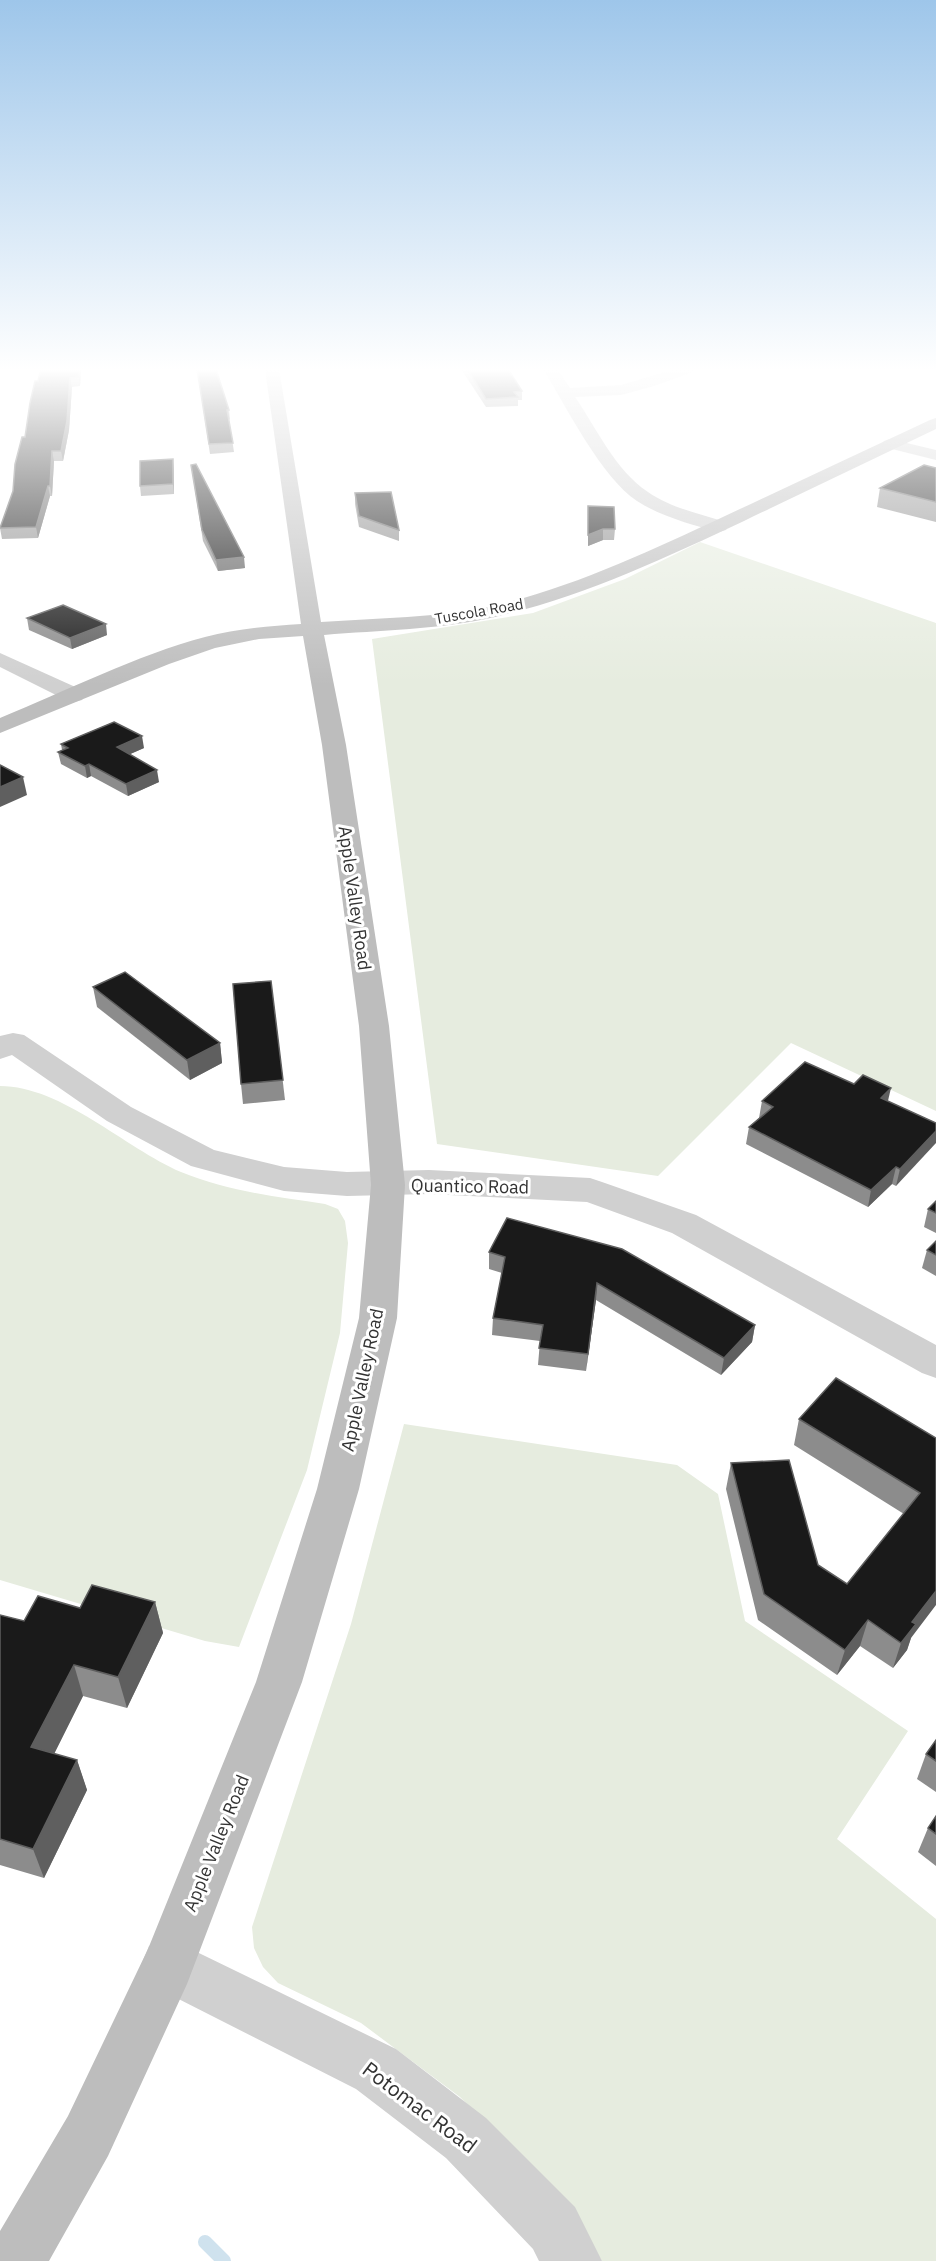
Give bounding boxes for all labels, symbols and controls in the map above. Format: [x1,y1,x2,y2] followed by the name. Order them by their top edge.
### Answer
[433,594,525,628] street label: Tuscola Road
[333,824,377,972] street label: Apple Valley Road
[411,1173,529,1199] street label: Quantico Road
[336,1306,388,1454] street label: Apple Valley Road
[178,1771,254,1915] street label: Apple Valley Road
[357,2055,483,2159] street label: Potomac Road

